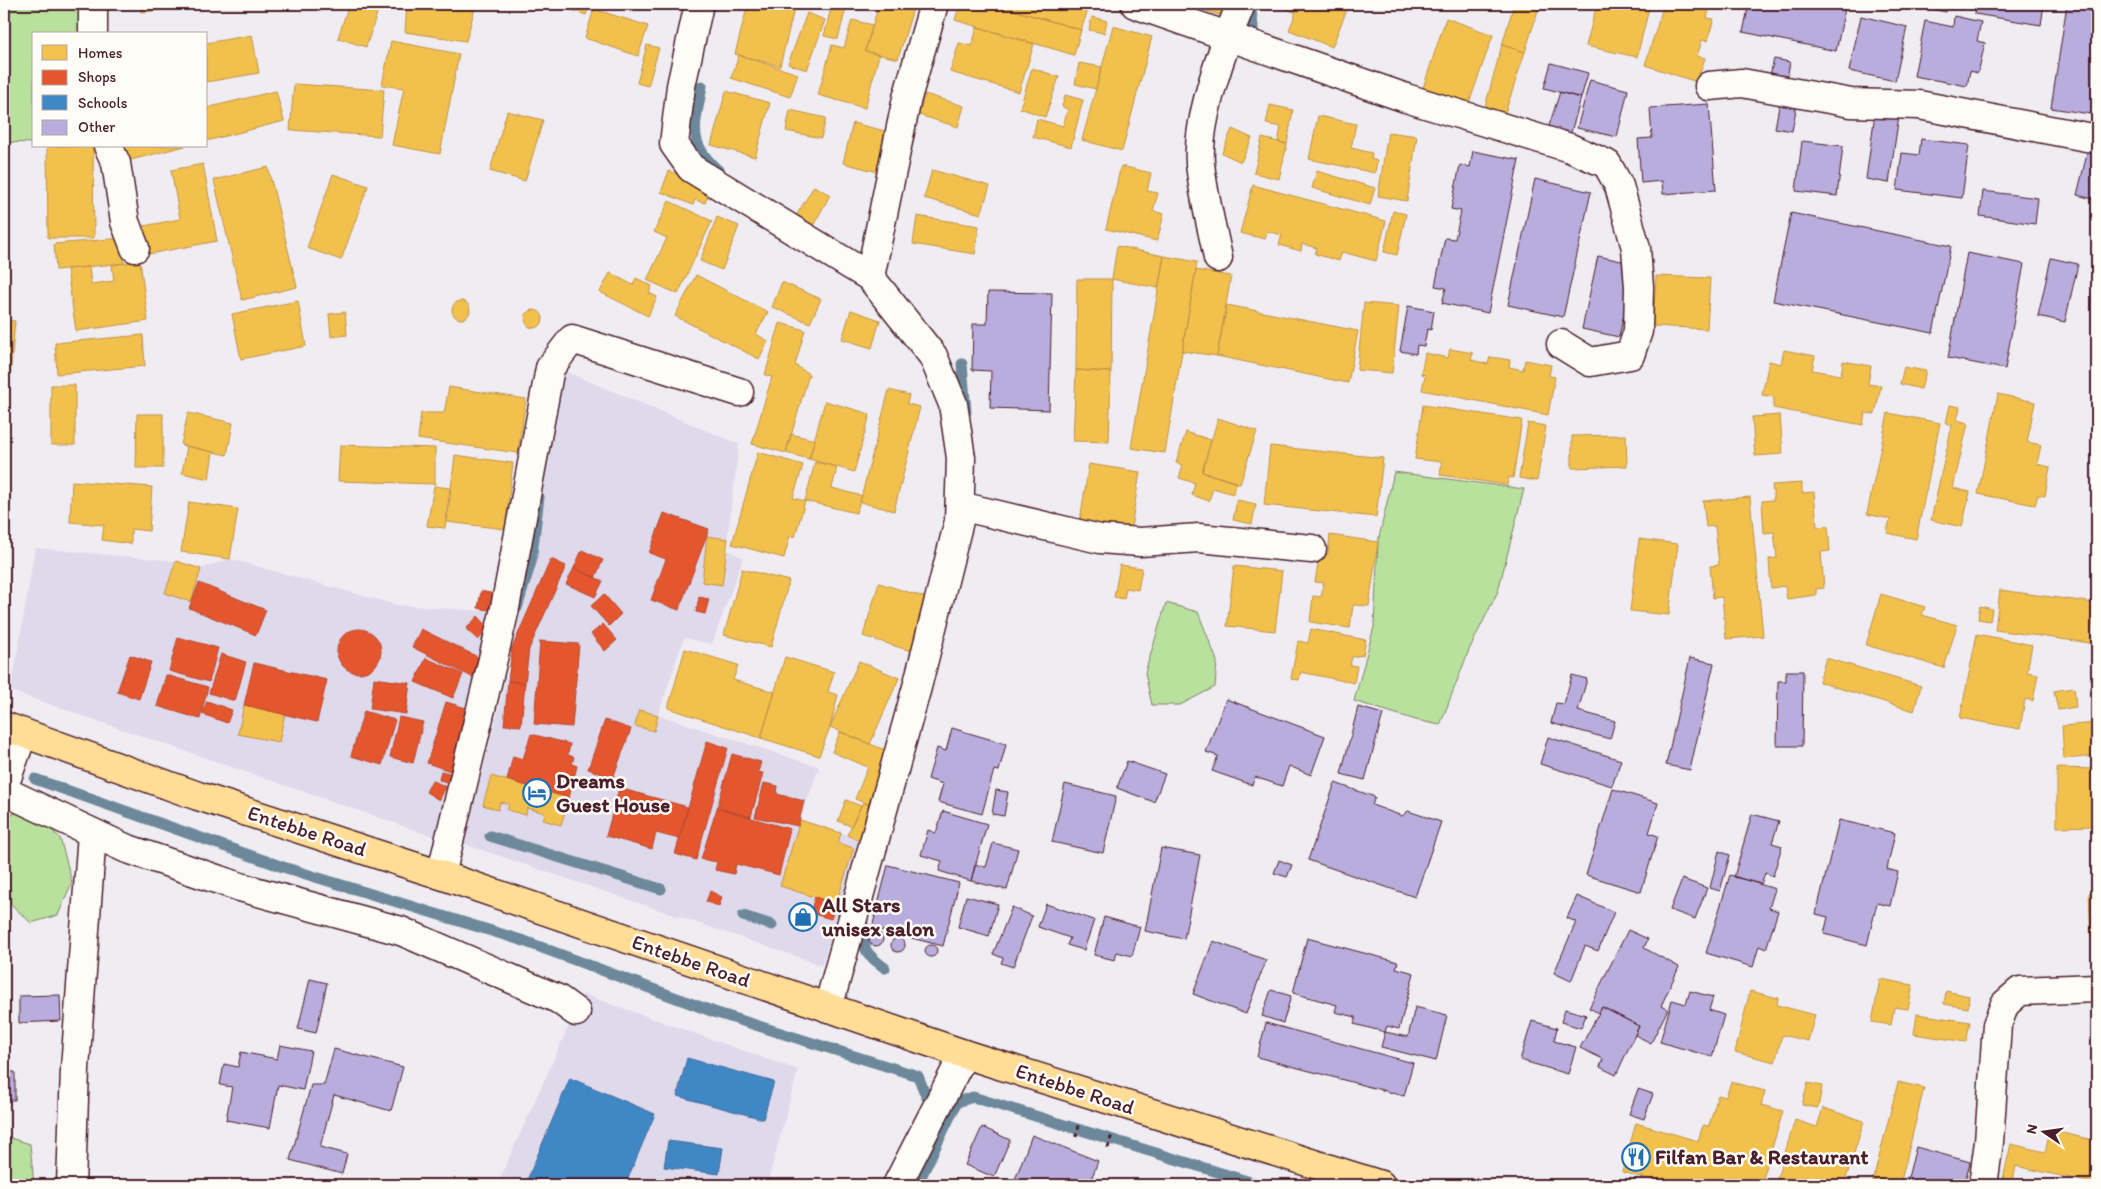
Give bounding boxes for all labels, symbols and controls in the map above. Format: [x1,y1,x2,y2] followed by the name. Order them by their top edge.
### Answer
[32,32,208,148] legend
[78,44,123,62] text: Homes
[78,68,117,86] text: Shops
[78,94,128,112] text: Schools
[78,118,115,136] text: Other
[556,768,670,817] place label: Dreams Guest House
[522,778,552,808] hotel icon: Dreams Guest House
[245,800,370,861] street label: Entebbe Road
[821,892,934,941] place label: All Stars unisex salon
[788,902,818,932] shop icon: All Stars unisex salon
[629,929,754,992] street label: Entebbe Road
[1013,1058,1138,1119] street label: Entebbe Road
[2018,1106,2068,1156] north arrow
[2022,1123,2041,1136] text: N
[1621,1142,1651,1172] restaurant icon: Filfan Bar & Restaurant
[1655,1144,1869,1169] place label: Filfan Bar & Restaurant

